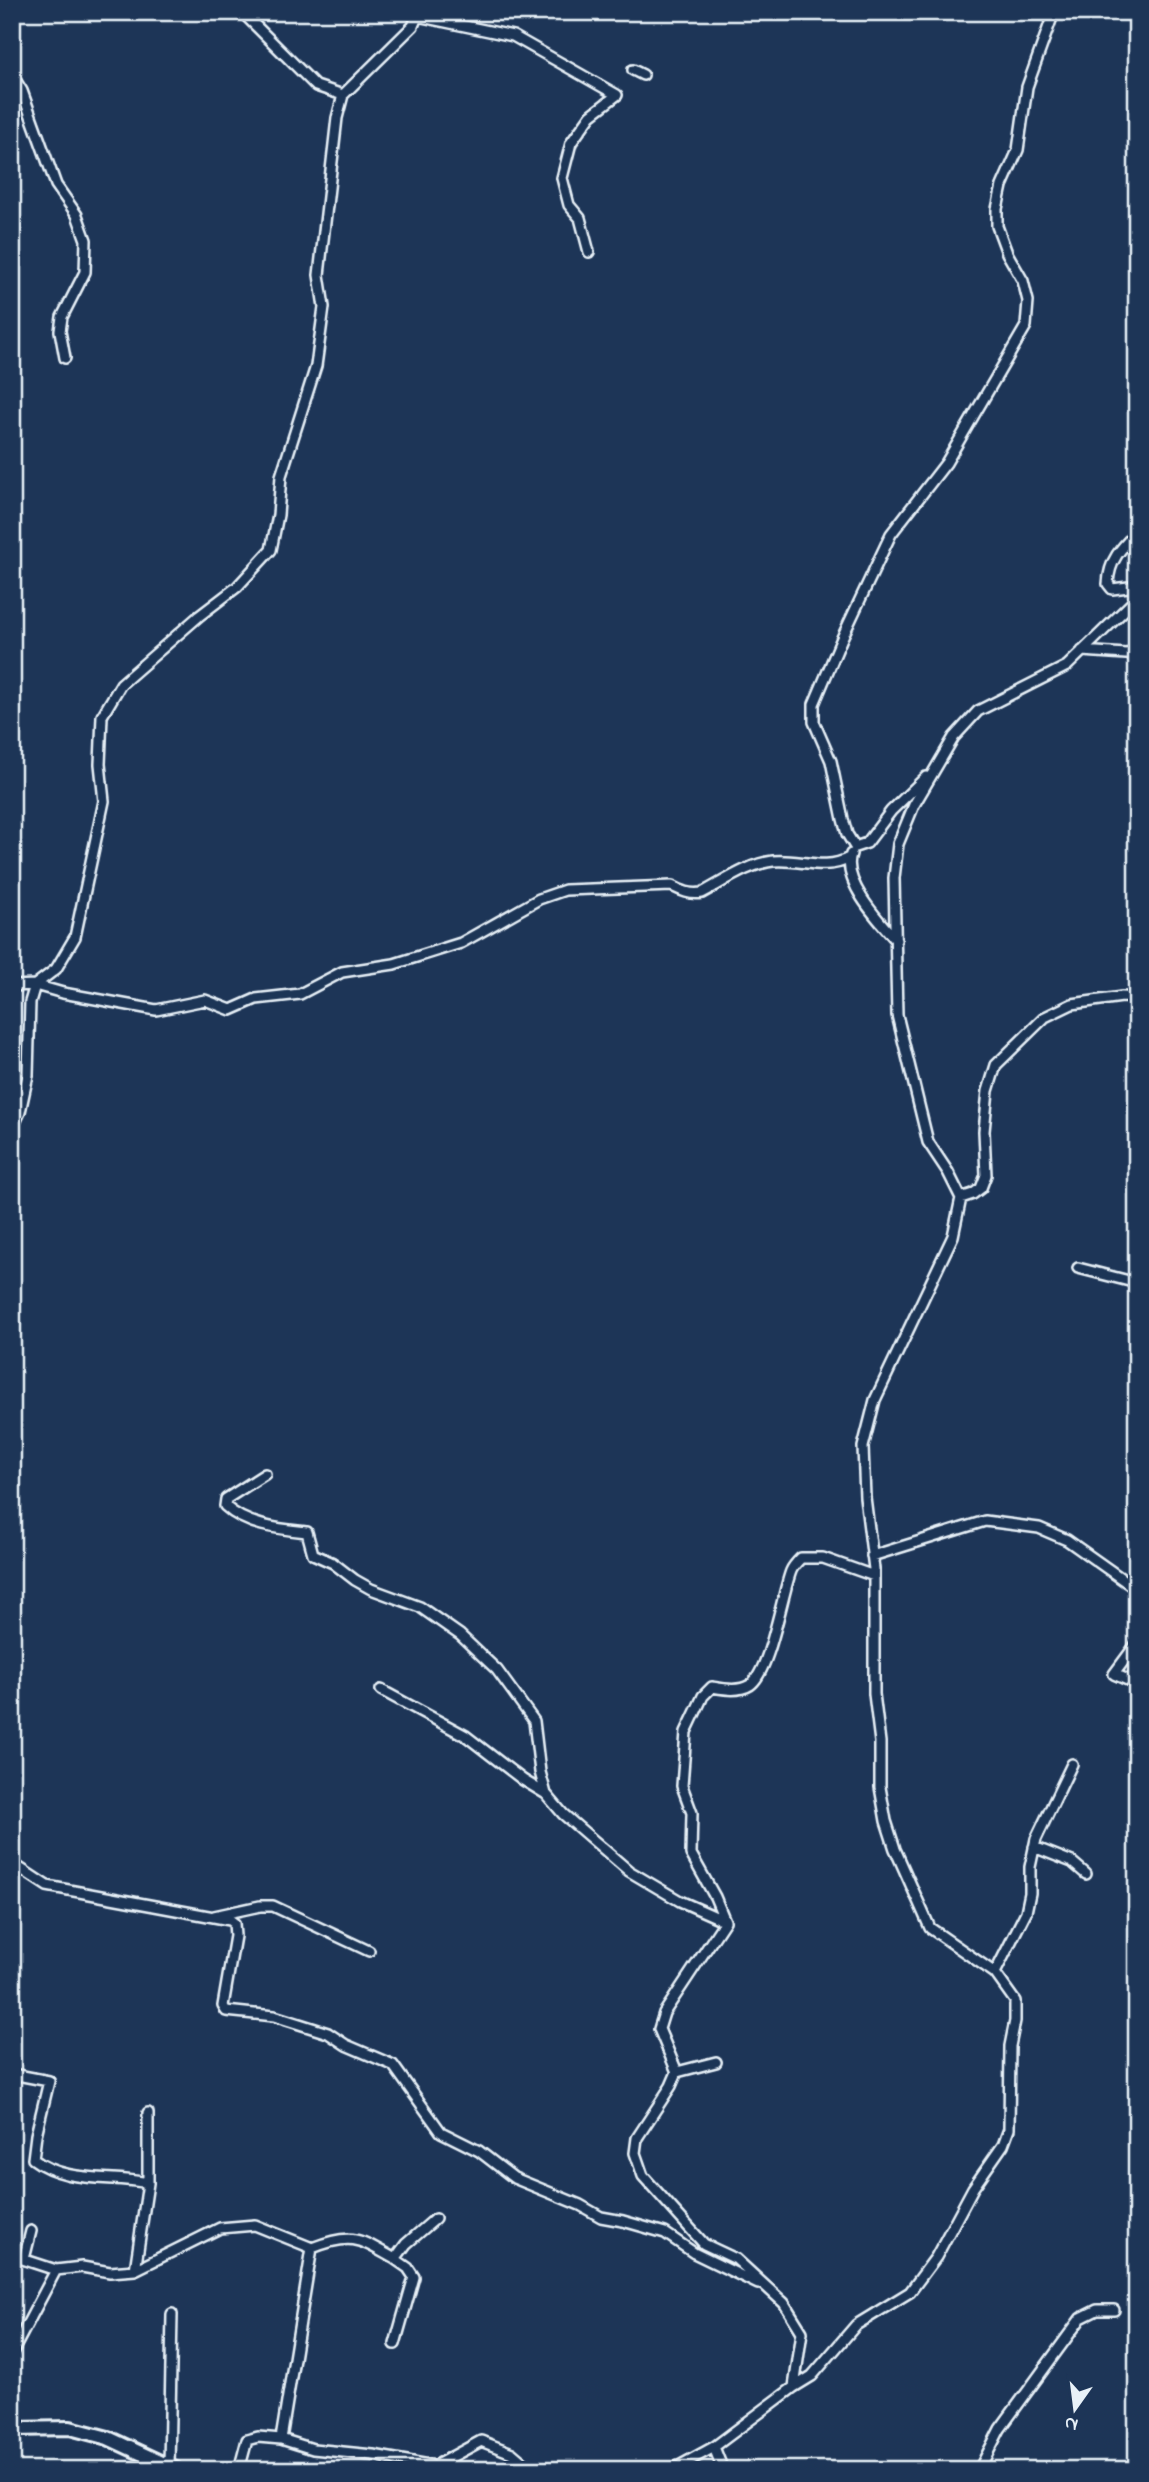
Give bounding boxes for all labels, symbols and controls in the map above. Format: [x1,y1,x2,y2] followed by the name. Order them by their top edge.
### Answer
[1040,2374,1110,2444] north arrow
[1062,2408,1081,2438] text: N

